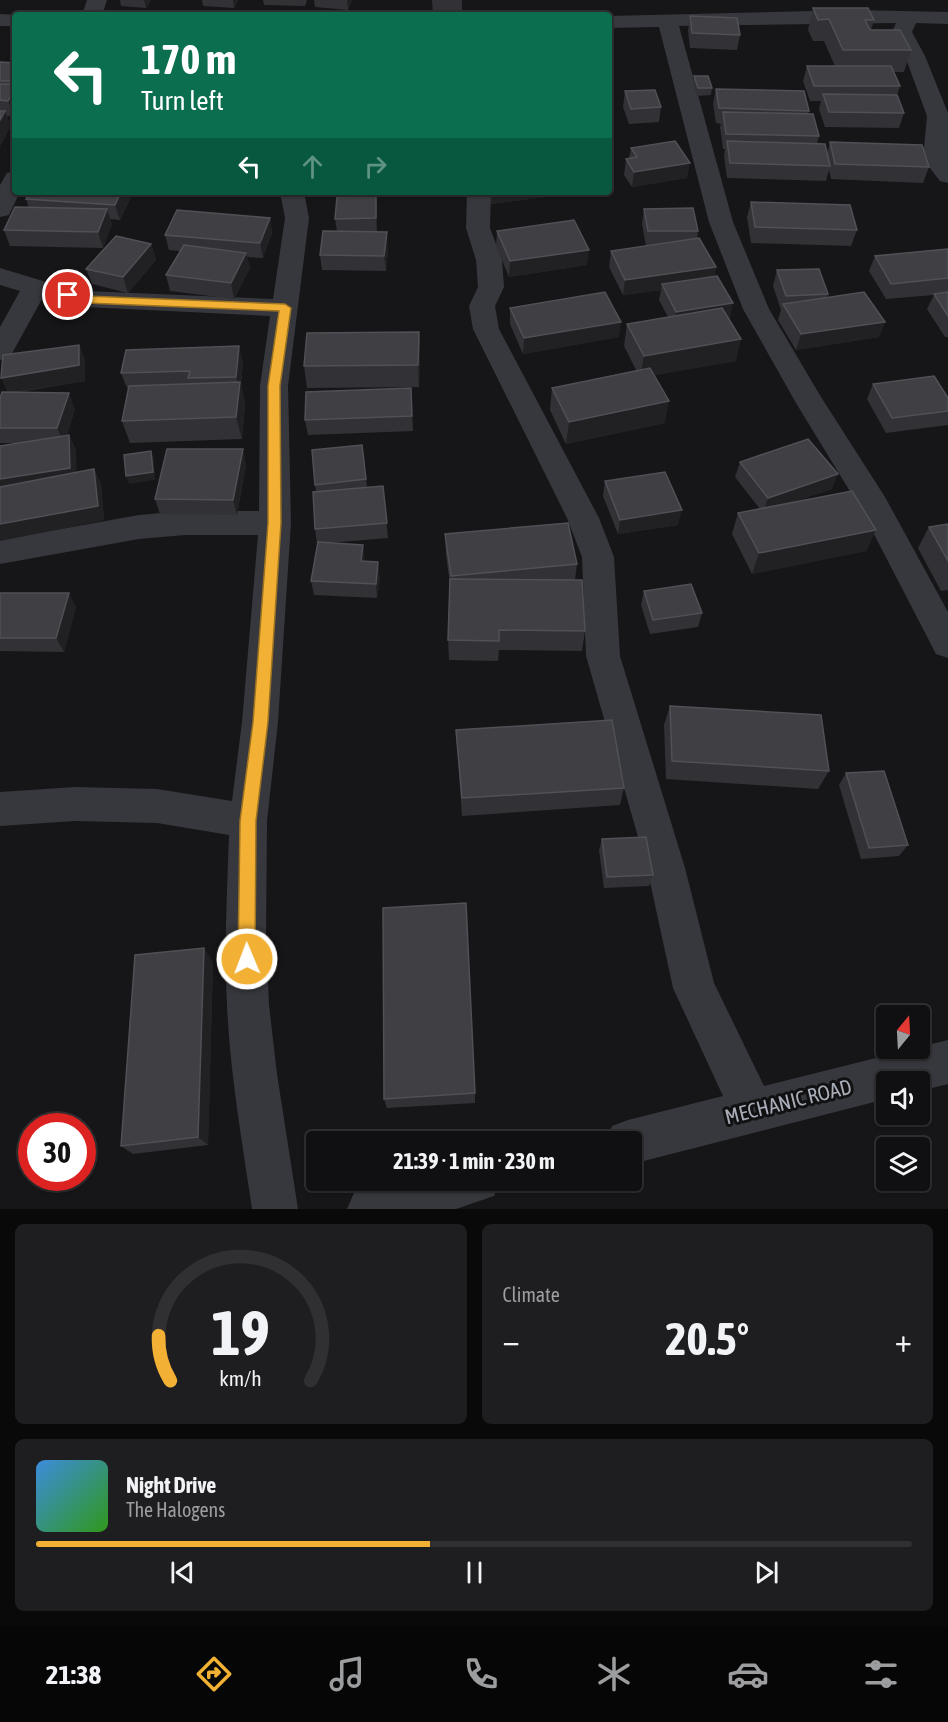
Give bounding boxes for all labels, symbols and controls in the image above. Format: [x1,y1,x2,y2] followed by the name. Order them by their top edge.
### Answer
[141,35,236,83] text: 170 m
[42,36,120,114] icon: left
[141,85,224,116] text: Turn left
[233,150,266,183] icon: left
[296,150,329,183] icon: ahead
[359,150,392,183] icon: right
[42,269,93,320] pin
[51,278,84,311] icon: arrive
[215,927,279,991] position arrow
[876,1005,930,1059] north arrow
[876,1005,930,1191] map controls
[876,1071,930,1125] button: sound
[722,1074,854,1128] street label: MECHANIC ROAD
[18,1113,96,1191] speed limit sign: 30
[876,1137,930,1191] button: layers
[393,1148,555,1174] text: 21:39 · 1 min · 230 m
[503,1283,560,1306] text: Climate
[211,1297,270,1368] text: 19
[665,1313,749,1365] text: 20.5°
[503,1321,520,1359] text: −
[895,1321,912,1359] text: +
[219,1366,262,1391] text: km/h
[126,1472,216,1498] text: Night Drive
[126,1498,225,1521] text: The Halogens
[166,1556,199,1589] icon: previous
[458,1556,491,1589] icon: pause
[750,1556,783,1589] icon: next
[193,1653,235,1695] icon: directions
[326,1653,368,1695] icon: music
[460,1653,502,1695] icon: phone
[593,1653,635,1695] icon: climate
[727,1653,769,1695] icon: car
[860,1653,902,1695] icon: filters
[46,1659,101,1690] text: 21:38

